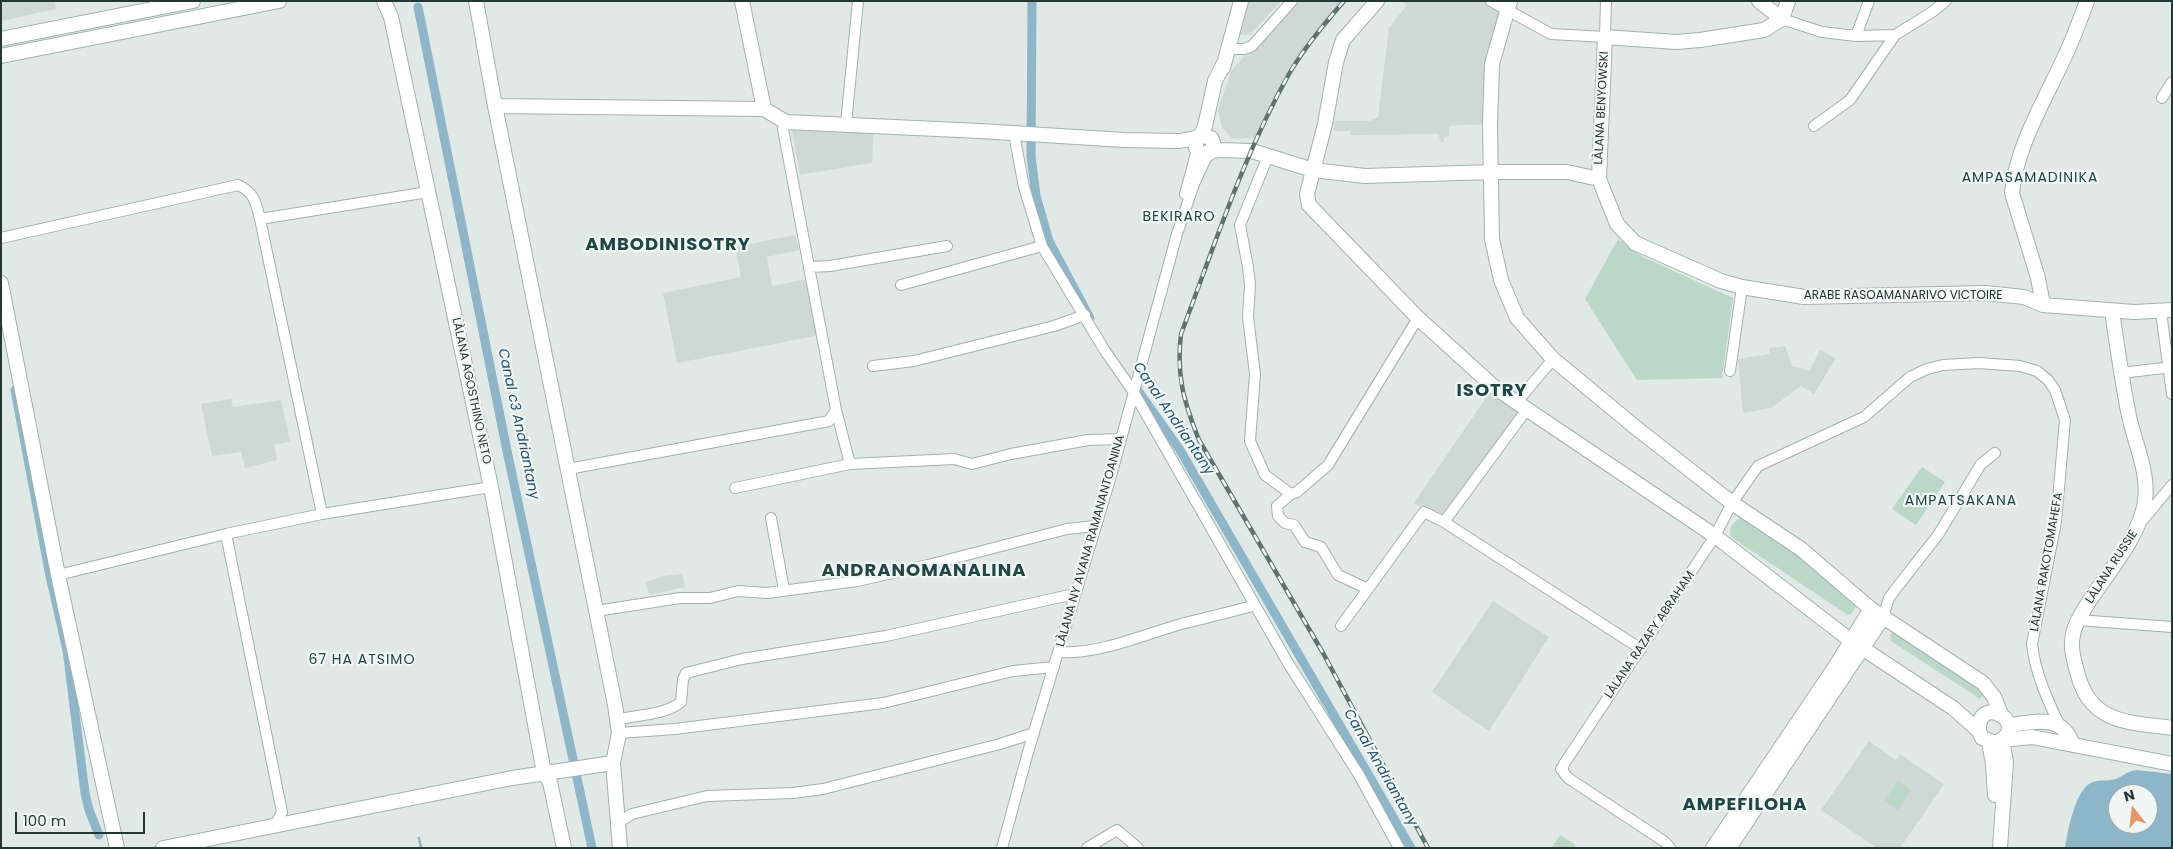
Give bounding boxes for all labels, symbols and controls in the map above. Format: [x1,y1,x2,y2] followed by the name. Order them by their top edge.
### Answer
[1592,51,1612,165] street label: LÀLANA BENYOWSKI
[1960,170,2100,186] district label: AMPASAMADINIKA
[1141,209,1217,225] district label: BEKIRARO
[584,234,752,256] district label: AMBODINISOTRY
[1804,289,2002,303] street label: ARABE RASOAMANARIVO VICTOIRE
[448,316,494,466] street label: LÀLANA AGOSTHINO NETO
[494,347,542,501] water label: Canal c3 Andriantany
[1129,359,1217,479] water label: Canal Andriantany
[1456,380,1528,402] district label: ISOTRY
[1054,433,1128,649] street label: LÀLANA NY AVANA RAMANANTOANINA
[2028,491,2066,633] street label: LÀLANA RAKOTOMAHEFA
[1903,493,2019,509] district label: AMPATSAKANA
[2083,527,2141,607] street label: LÀLANA RUSSIE
[820,560,1028,582] district label: ANDRANOMANALINA
[1602,569,1698,701] street label: LÀLANA RAZAFY ABRAHAM
[307,652,417,668] district label: 67 HA ATSIMO
[1340,706,1420,830] water label: Canal Andriantany
[2108,784,2158,834] north arrow
[2121,784,2137,807] text: N
[1681,794,1809,816] district label: AMPEFILOHA
[18,802,148,834] scale bar
[23,810,66,831] text: 100 m

